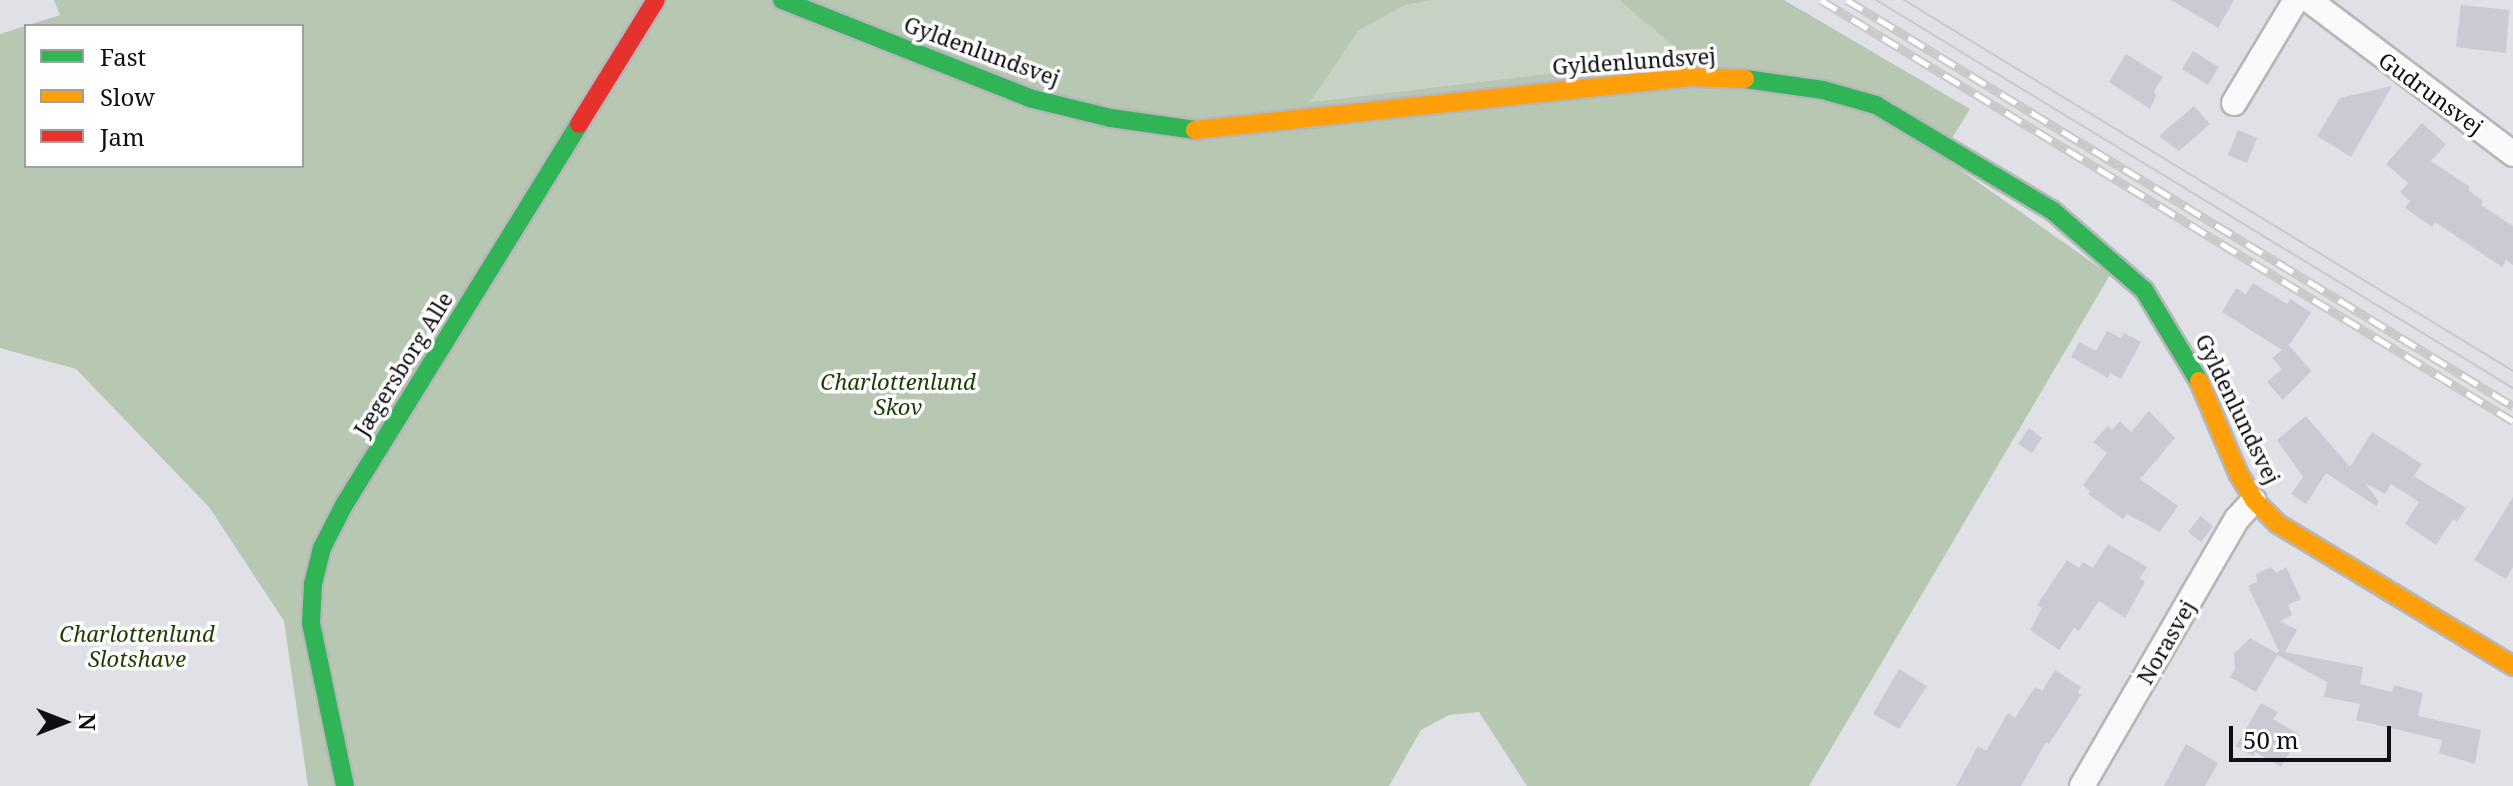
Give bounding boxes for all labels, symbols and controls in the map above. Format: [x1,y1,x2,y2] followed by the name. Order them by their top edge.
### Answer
[900,11,1064,91] street label: Gyldenlundsvej
[24,24,304,168] legend
[100,40,146,73] text: Fast
[1551,42,1717,80] street label: Gyldenlundsvej
[2374,46,2488,140] street label: Gudrunsvej
[100,80,155,113] text: Slow
[100,120,145,153] text: Jam
[348,287,458,441] street label: Jægersborg Alle
[2190,330,2286,488] street label: Gyldenlundsvej
[820,368,976,420] park label: Charlottenlund Skov
[2131,595,2201,689] street label: Norasvej
[59,620,215,672] park label: Charlottenlund Slotshave
[24,682,104,762] north arrow
[2233,710,2395,760] scale bar
[73,713,103,731] text: N
[2243,723,2299,756] text: 50 m

